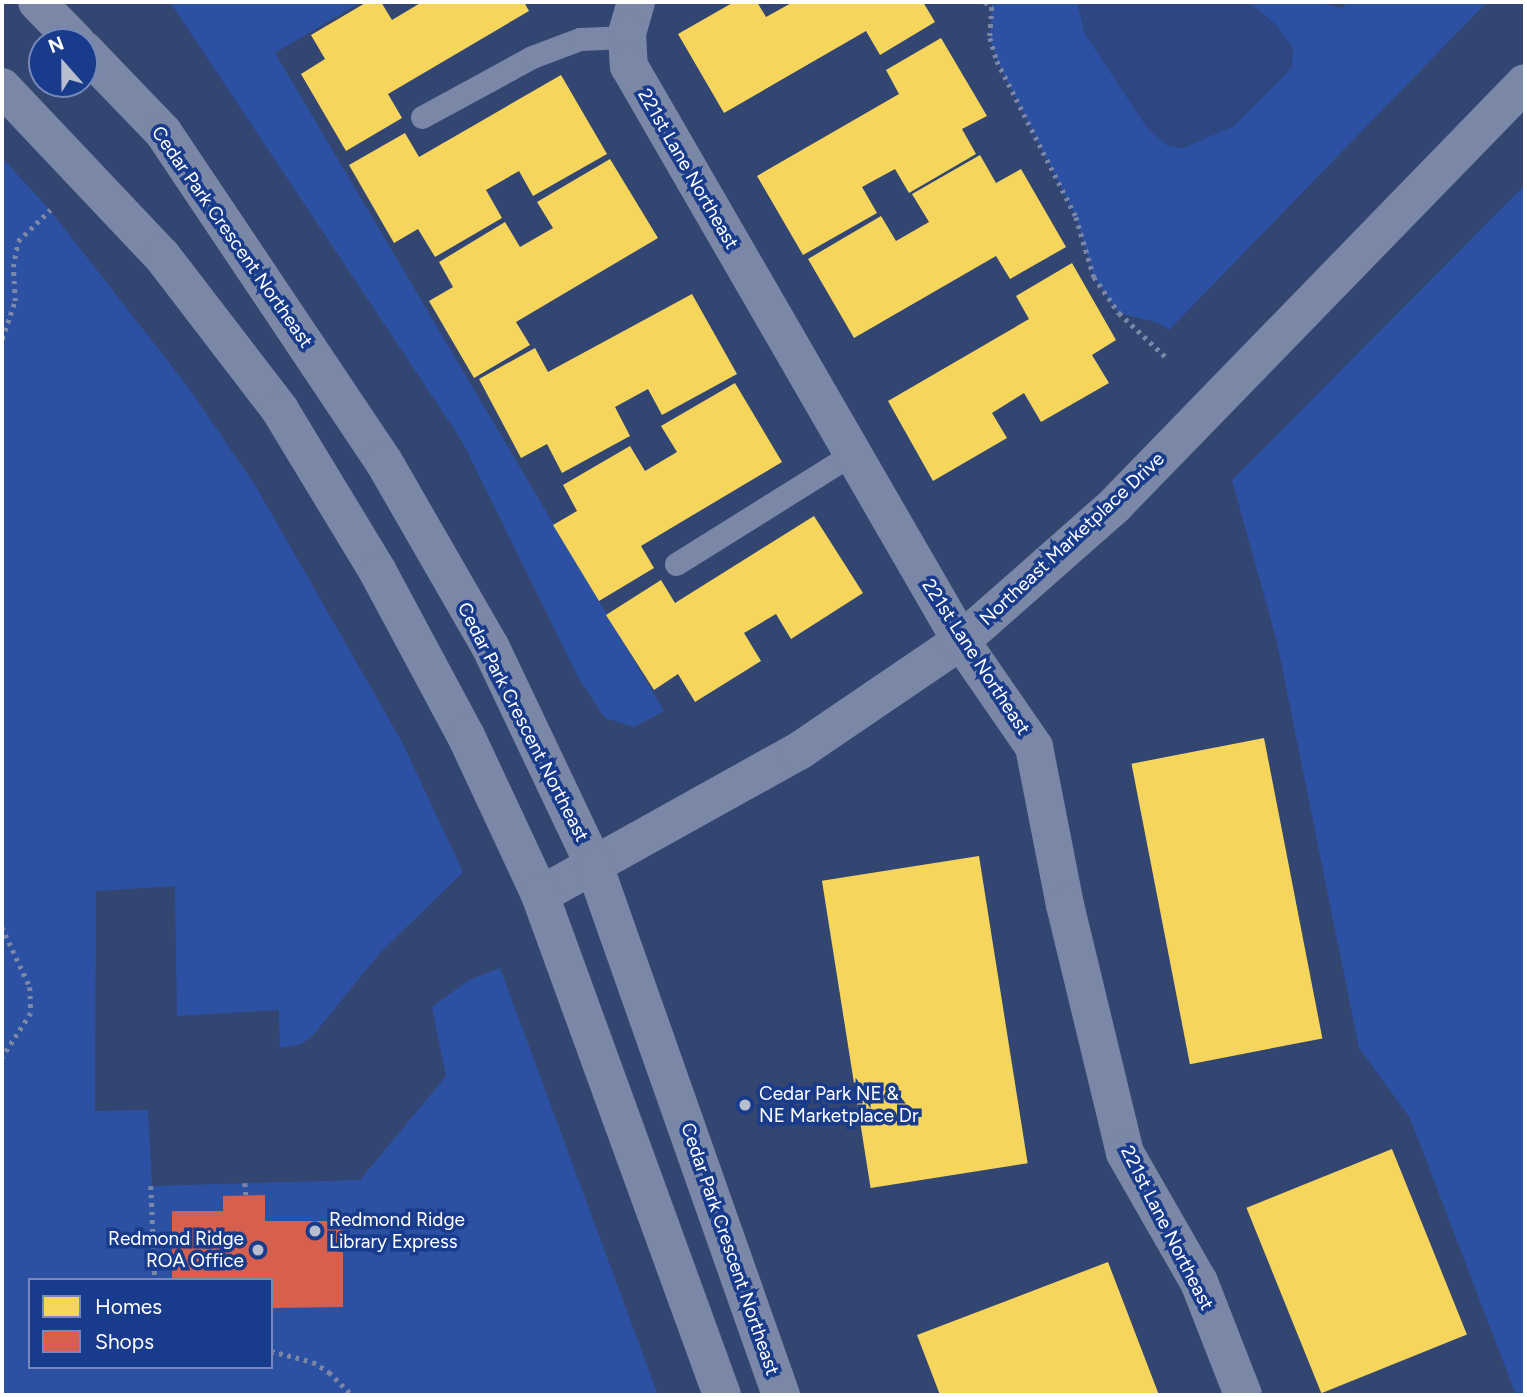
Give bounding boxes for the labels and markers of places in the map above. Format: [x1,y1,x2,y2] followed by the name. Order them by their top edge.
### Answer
[759,1083,918,1127] place label: Cedar Park NE & NE Marketplace Dr
[737,1097,753,1113] marker: Cedar Park NE & NE Marketplace Dr
[329,1209,465,1253] place label: Redmond Ridge Library Express
[307,1223,323,1239] marker: Redmond Ridge Library Express
[108,1228,244,1272] place label: Redmond Ridge ROA Office
[250,1242,266,1258] marker: Redmond Ridge ROA Office

